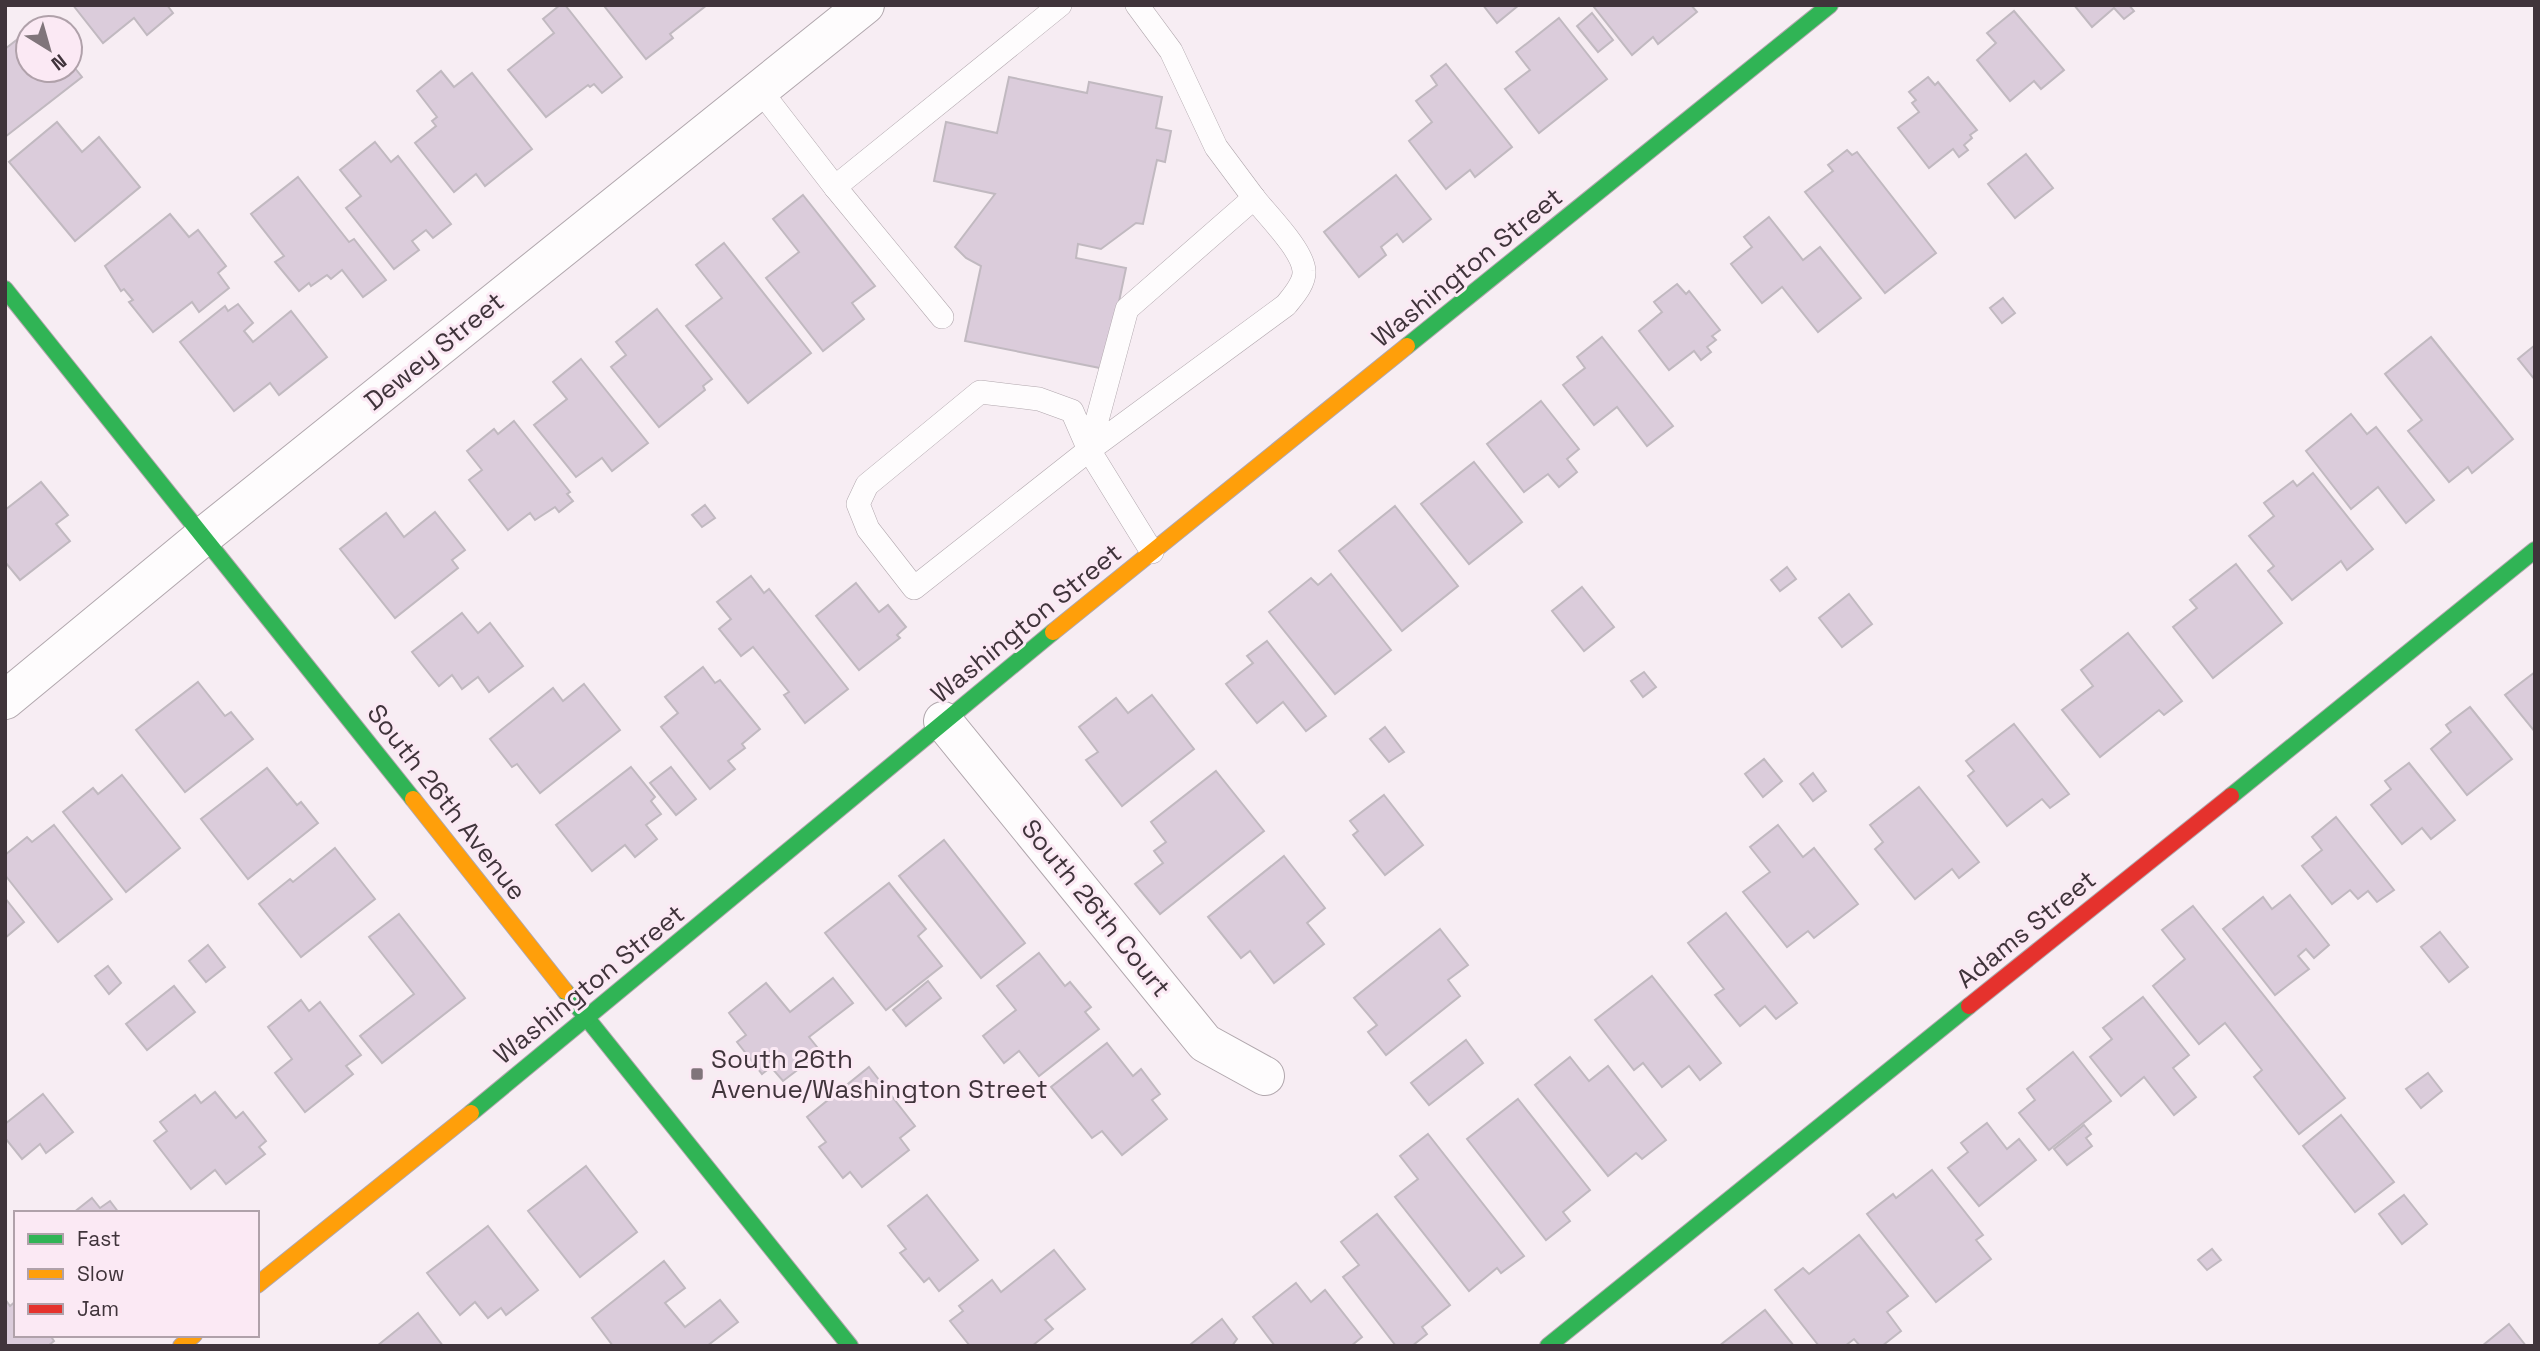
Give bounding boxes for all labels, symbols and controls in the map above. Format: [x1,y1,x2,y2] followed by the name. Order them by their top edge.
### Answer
[14,14,84,84] north arrow
[46,48,72,76] text: N
[1365,180,1569,354] street label: Washington Street
[357,284,511,418] street label: Dewey Street
[924,536,1128,710] street label: Washington Street
[360,697,534,907] street label: South 26th Avenue
[1014,812,1178,1004] street label: South 26th Court
[1949,862,2103,996] street label: Adams Street
[487,897,691,1071] street label: Washington Street
[711,1042,1048,1106] place label: South 26th Avenue/Washington Street
[689,1066,705,1082] marker: South 26th Avenue/Washington Street
[14,1211,259,1337] legend
[77,1225,121,1252] text: Fast
[77,1260,125,1287] text: Slow
[77,1295,119,1322] text: Jam

